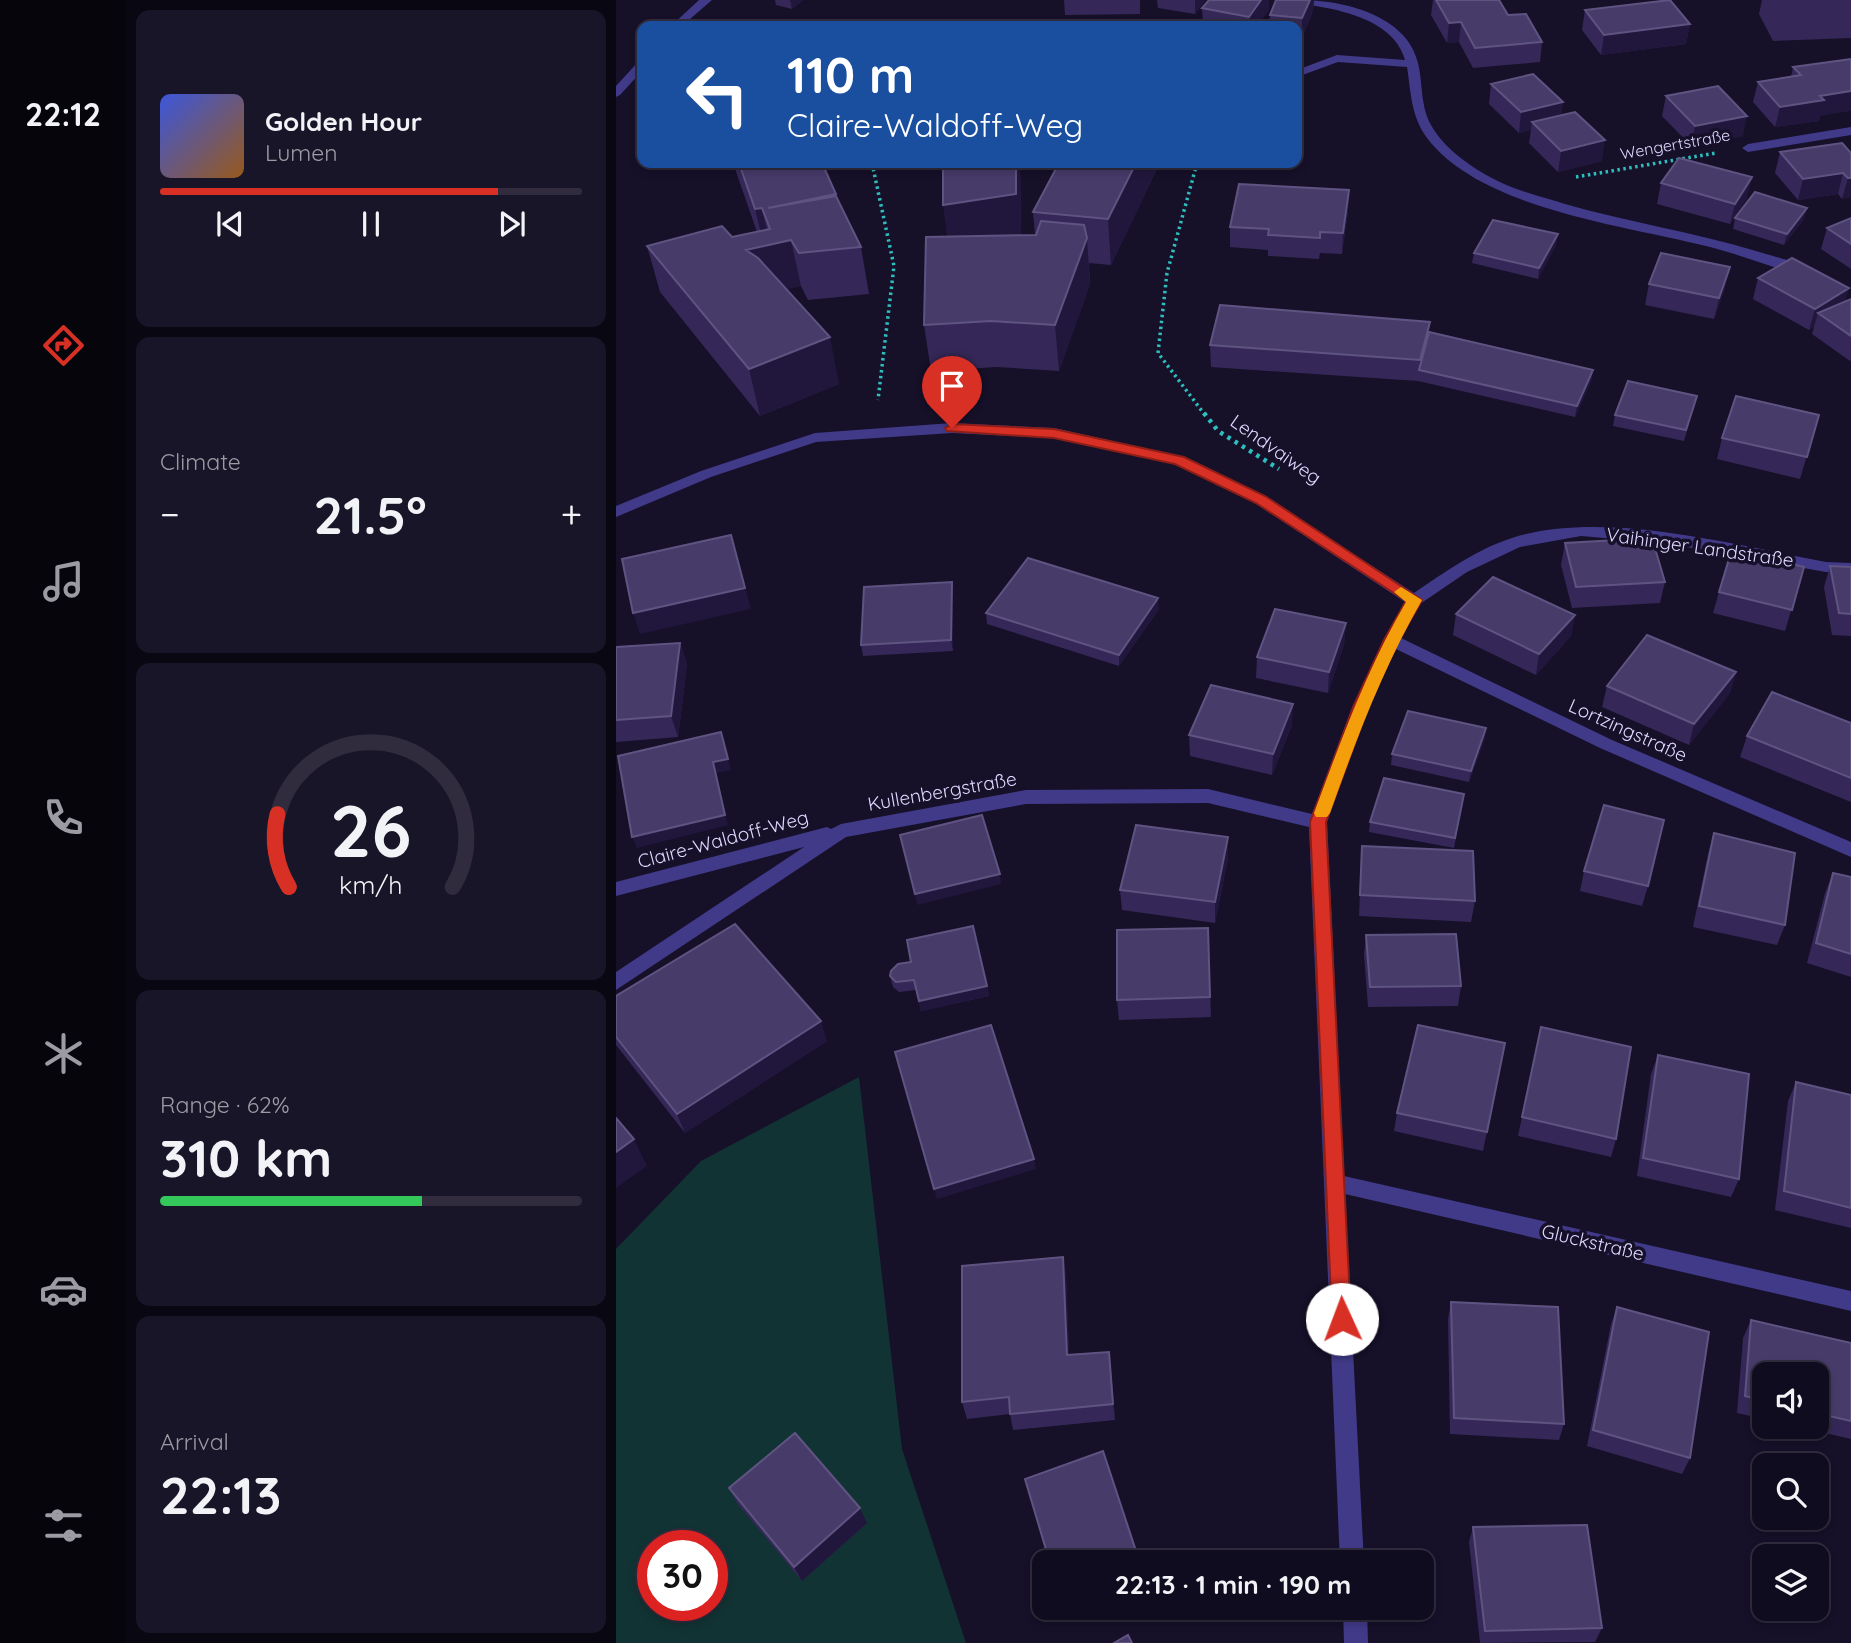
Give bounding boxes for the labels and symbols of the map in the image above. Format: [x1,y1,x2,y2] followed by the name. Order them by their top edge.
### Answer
[1618,124,1732,164] street label: Wengertstraße
[922,356,982,428] pin
[1226,409,1326,489] street label: Lendvaiweg
[1605,522,1795,572] street label: Vaihinger Landstraße
[1565,693,1691,767] street label: Lortzingstraße
[866,766,1018,816] street label: Kullenbergstraße
[635,805,811,873] street label: Claire-Waldoff-Weg
[1539,1219,1647,1265] street label: Gluckstraße
[1305,1282,1379,1356] position arrow
[637,1530,728,1621] speed limit sign: 30

